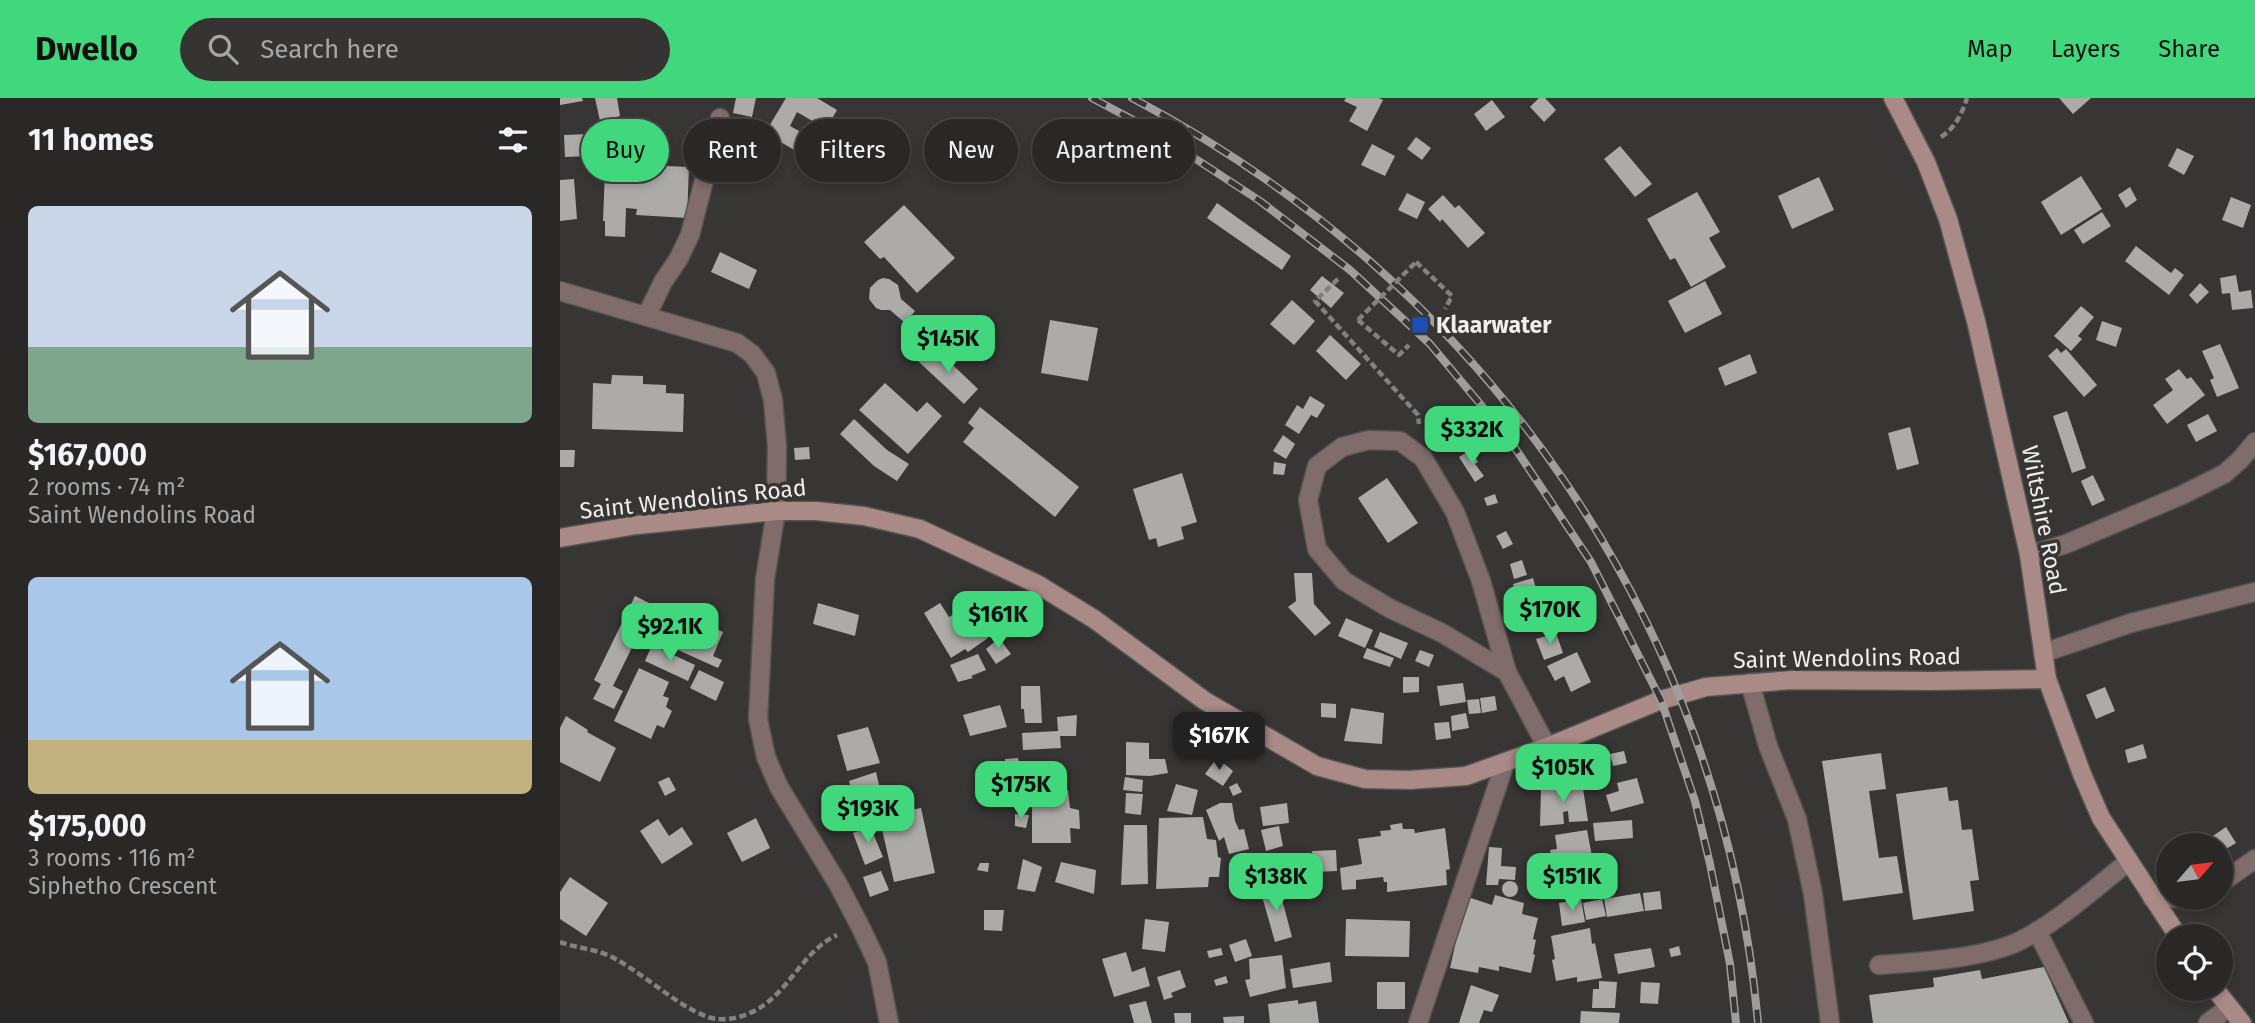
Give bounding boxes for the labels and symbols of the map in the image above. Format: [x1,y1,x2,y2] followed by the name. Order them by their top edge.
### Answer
[1436,311,1552,339] place label: Klaarwater
[1410,315,1430,335] marker: Klaarwater
[899,316,997,375] pin: $145K
[1423,406,1521,466] pin: $332K
[2016,443,2072,597] street label: Wiltshire Road
[578,473,808,525] street label: Saint Wendolins Road
[1501,587,1599,646] pin: $170K
[949,592,1047,651] pin: $161K
[613,603,727,663] pin: $92.1K
[1733,642,1961,674] street label: Saint Wendolins Road
[1170,712,1268,772] pin: $167K
[1514,744,1612,804] pin: $105K
[972,762,1070,821] pin: $175K
[819,786,917,845] pin: $193K
[2156,833,2233,910] north arrow
[1227,854,1325,913] pin: $138K
[1523,854,1621,913] pin: $151K

